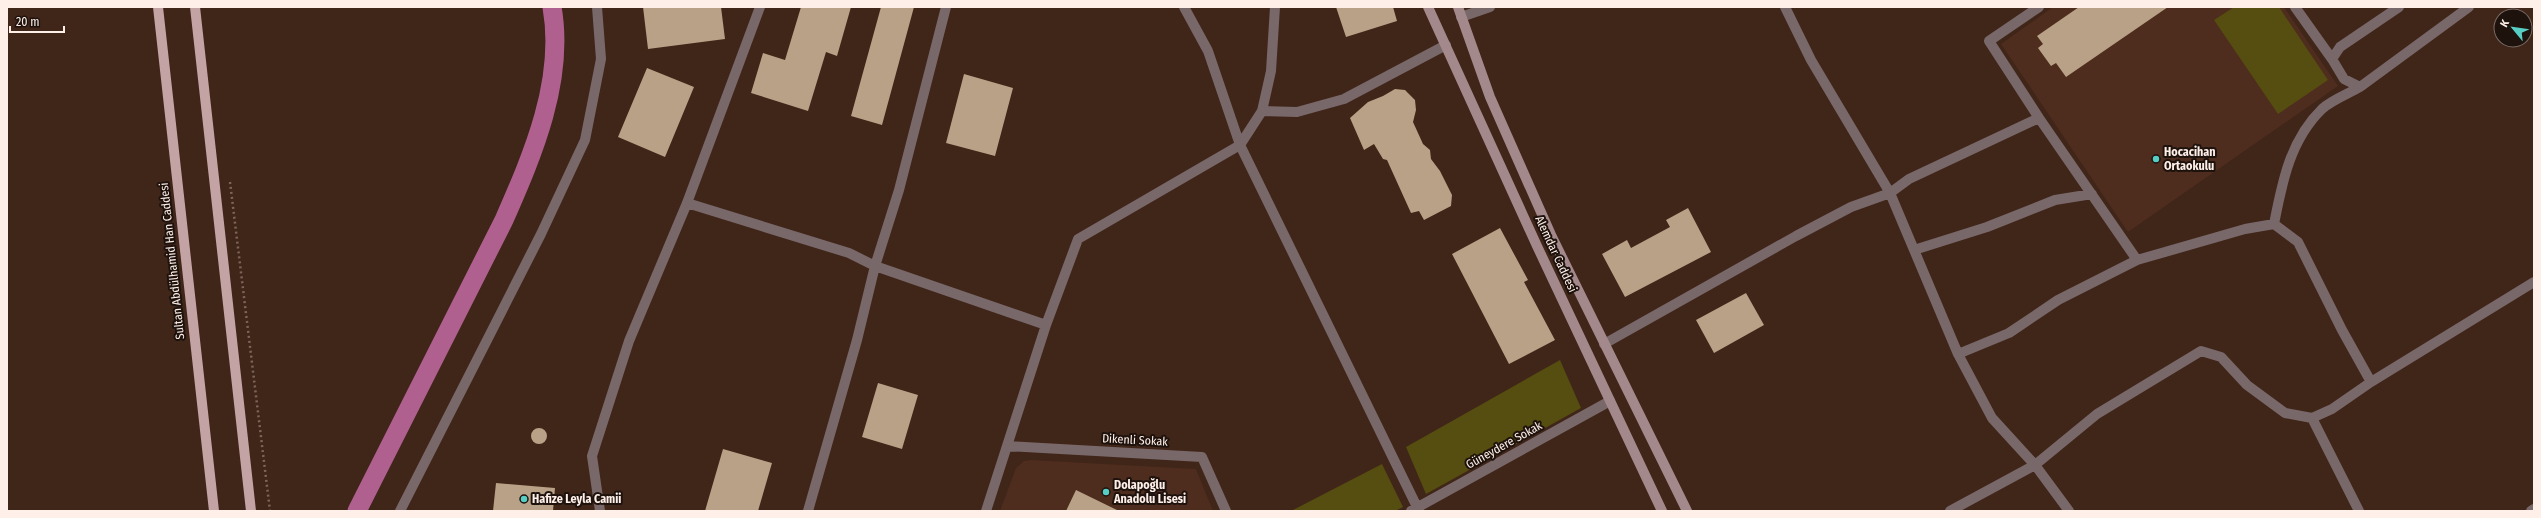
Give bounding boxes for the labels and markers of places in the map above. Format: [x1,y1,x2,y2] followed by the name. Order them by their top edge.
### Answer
[2164,145,2216,173] place label: Hocacihan Ortaokulu
[2151,154,2161,164] marker: Hocacihan Ortaokulu
[1113,477,1186,506] place label: Dolapoğlu Anadolu Lisesi
[1101,487,1111,497] marker: Dolapoğlu Anadolu Lisesi
[532,492,621,506] place label: Hafize Leyla Camii
[519,494,529,504] marker: Hafize Leyla Camii

